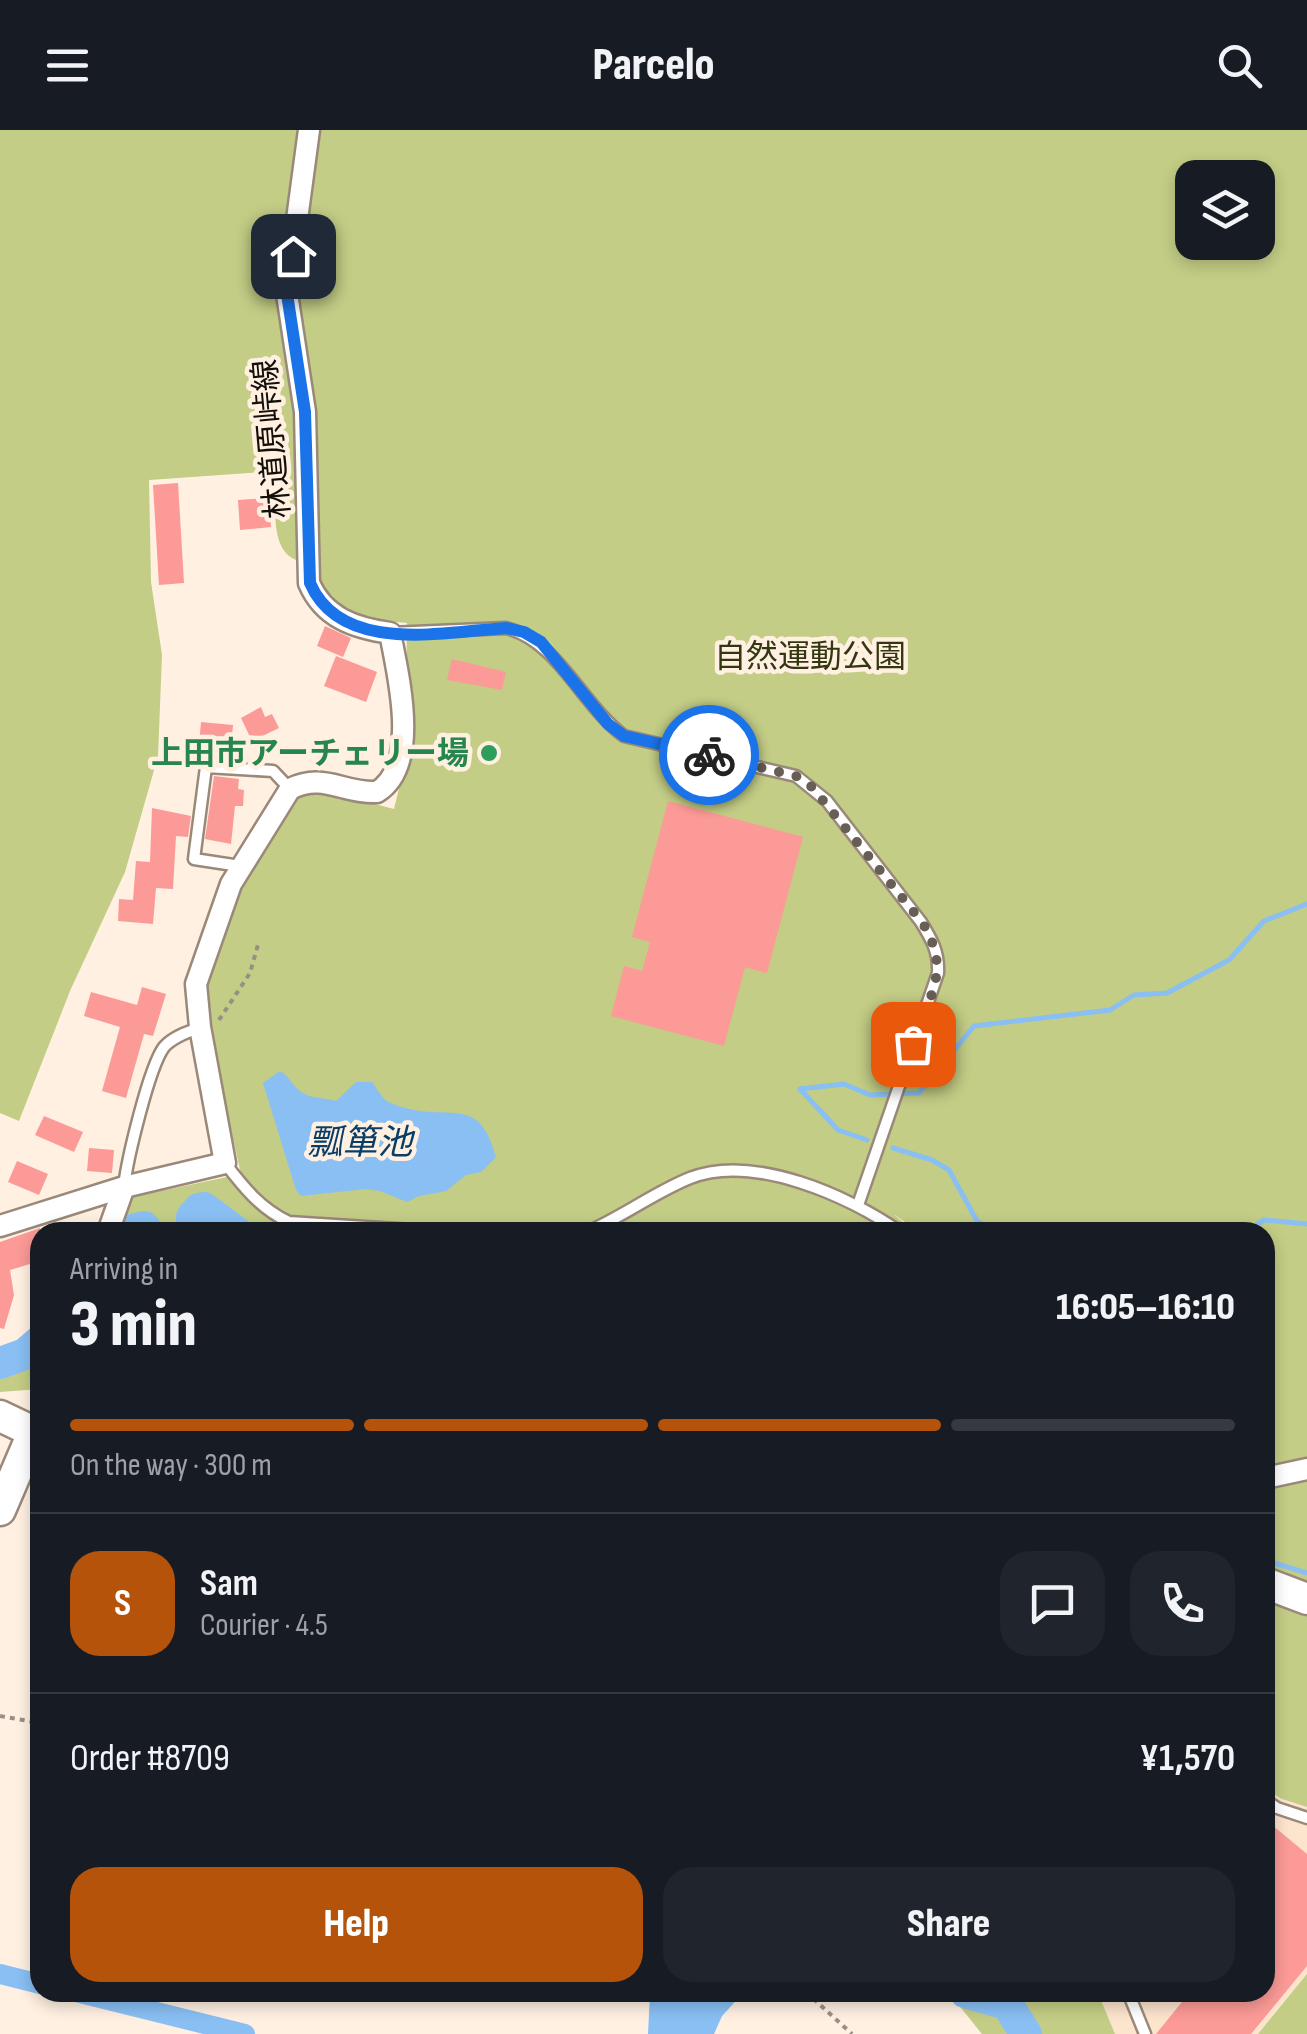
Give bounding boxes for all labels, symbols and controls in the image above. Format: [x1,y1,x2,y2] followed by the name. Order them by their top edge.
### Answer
[40,38,95,93] icon: menu
[593,38,714,93] text: Parcelo
[1212,38,1267,93] icon: search
[1175,160,1275,260] map controls
[1175,160,1275,260] button: layers
[251,214,336,299] pin
[266,229,321,284] icon: home
[246,357,299,520] street label: 林道原峠線
[714,638,906,677] park label: 自然運動公園
[659,705,759,805] courier
[682,728,737,783] icon: bike
[151,735,469,774] place label: 上田市アーチェリー場
[478,742,500,764] marker: 上田市アーチェリー場
[871,1002,956,1087] pin
[886,1017,941,1072] icon: bag
[307,1122,415,1165] water label: 瓢箪池
[70,1250,178,1289] text: Arriving in
[1056,1285,1235,1330] text: 16:05–16:10
[70,1287,197,1365] text: 3 min
[70,1446,272,1485] text: On the way · 300 m
[1000,1551,1105,1656] button: chat
[1130,1551,1235,1656] button: phone
[200,1561,258,1606] text: Sam
[114,1581,131,1626] text: S
[200,1606,328,1645] text: Courier · 4.5
[70,1736,230,1781] text: Order #8709
[1140,1736,1235,1781] text: ¥1,570
[70,1867,643,1982] button: Help
[663,1867,1235,1982] button: Share

